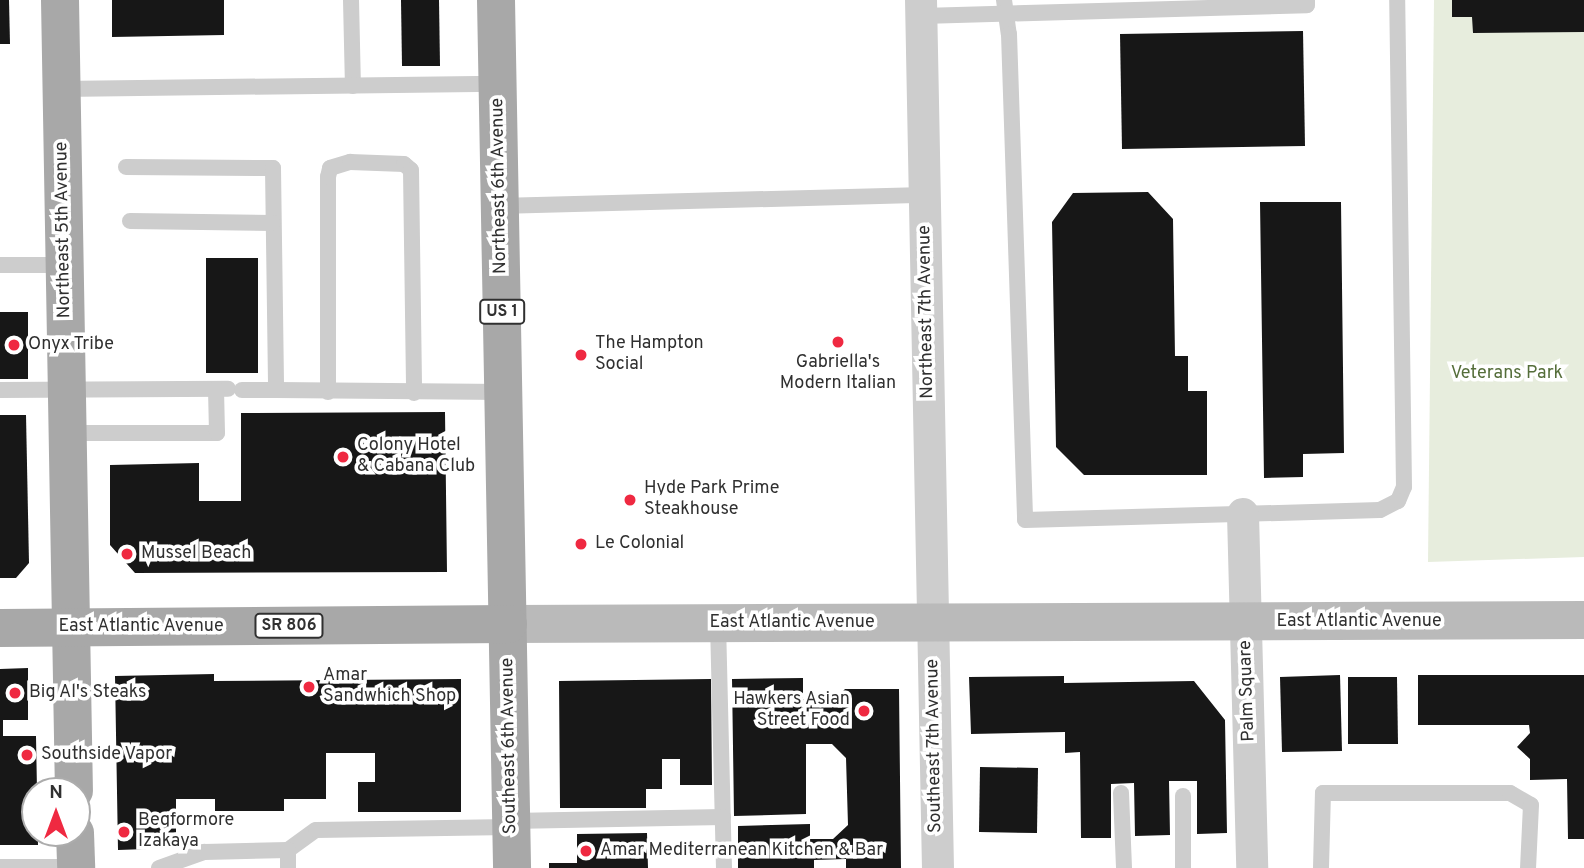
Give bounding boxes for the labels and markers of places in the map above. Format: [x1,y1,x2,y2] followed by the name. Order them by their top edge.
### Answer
[28,334,115,356] place label: Onyx Tribe
[595,334,704,376] place label: The Hampton Social
[830,334,846,350] marker: Gabriella's Modern Italian
[6,337,22,353] marker: Onyx Tribe
[573,347,589,363] marker: The Hampton Social
[780,353,896,396] place label: Gabriella's Modern Italian
[357,436,475,478] place label: Colony Hotel & Cabana Club
[335,449,351,465] marker: Colony Hotel & Cabana Club
[644,479,779,522] place label: Hyde Park Prime Steakhouse
[622,492,638,508] marker: Hyde Park Prime Steakhouse
[595,533,684,555] place label: Le Colonial
[573,536,589,552] marker: Le Colonial
[141,543,251,565] place label: Mussel Beach
[119,546,135,562] marker: Mussel Beach
[323,666,456,708] place label: Amar Sandwhich Shop
[301,679,317,695] marker: Amar Sandwhich Shop
[29,682,147,704] place label: Big Al's Steaks
[7,685,23,701] marker: Big Al's Steaks
[732,690,850,732] place label: Hawkers Asian Street Food
[856,703,872,719] marker: Hawkers Asian Street Food
[41,744,173,766] place label: Southside Vapor
[19,747,35,763] marker: Southside Vapor
[138,811,234,854] place label: Begformore Izakaya
[116,824,132,840] marker: Begformore Izakaya
[600,840,883,862] place label: Amar Mediterranean Kitchen & Bar
[578,843,594,859] marker: Amar Mediterranean Kitchen & Bar

